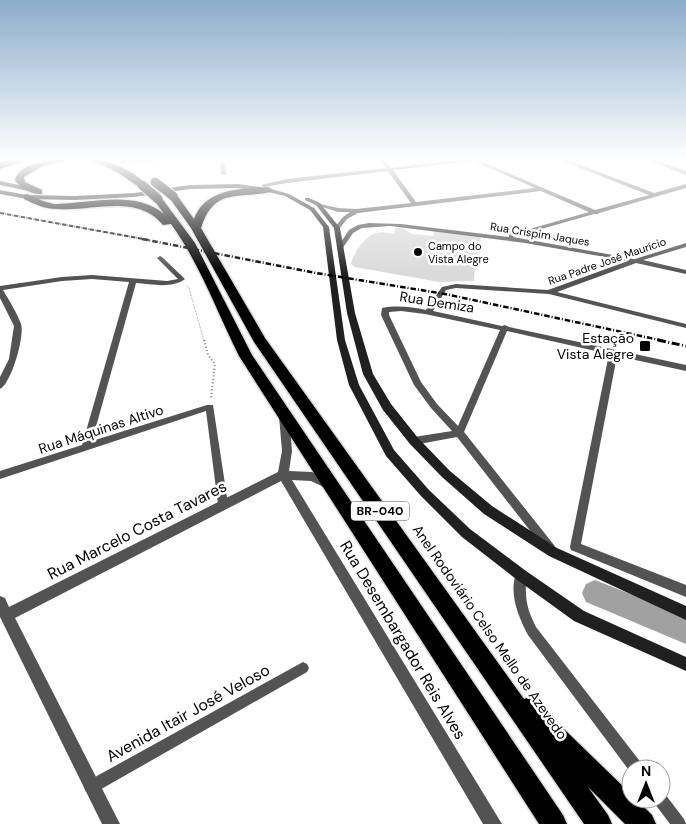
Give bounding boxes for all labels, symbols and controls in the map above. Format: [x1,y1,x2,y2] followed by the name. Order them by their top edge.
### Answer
[489,219,591,249] street label: Rua Crispim Jaques
[546,234,668,288] street label: Rua Padre José Maurício
[428,239,489,266] place label: Campo do Vista Alegre
[412,246,424,258] marker: Campo do Vista Alegre
[398,287,476,317] street label: Rua Demiza
[557,329,634,363] place label: Estação Vista Alegre
[638,339,652,353] marker: Estação Vista Alegre
[36,400,166,458] street label: Rua Máquinas Altivo
[44,476,230,584] street label: Rua Marcelo Costa Tavares
[351,502,409,520] road number: BR-040
[409,521,571,743] street label: Anel Rodoviário Celso Mello de Azevedo
[335,537,471,743] street label: Rua Desembargador Reis Alves
[102,659,274,767] street label: Avenida Itair José Veloso
[621,759,671,809] north arrow
[641,762,651,780] text: N

